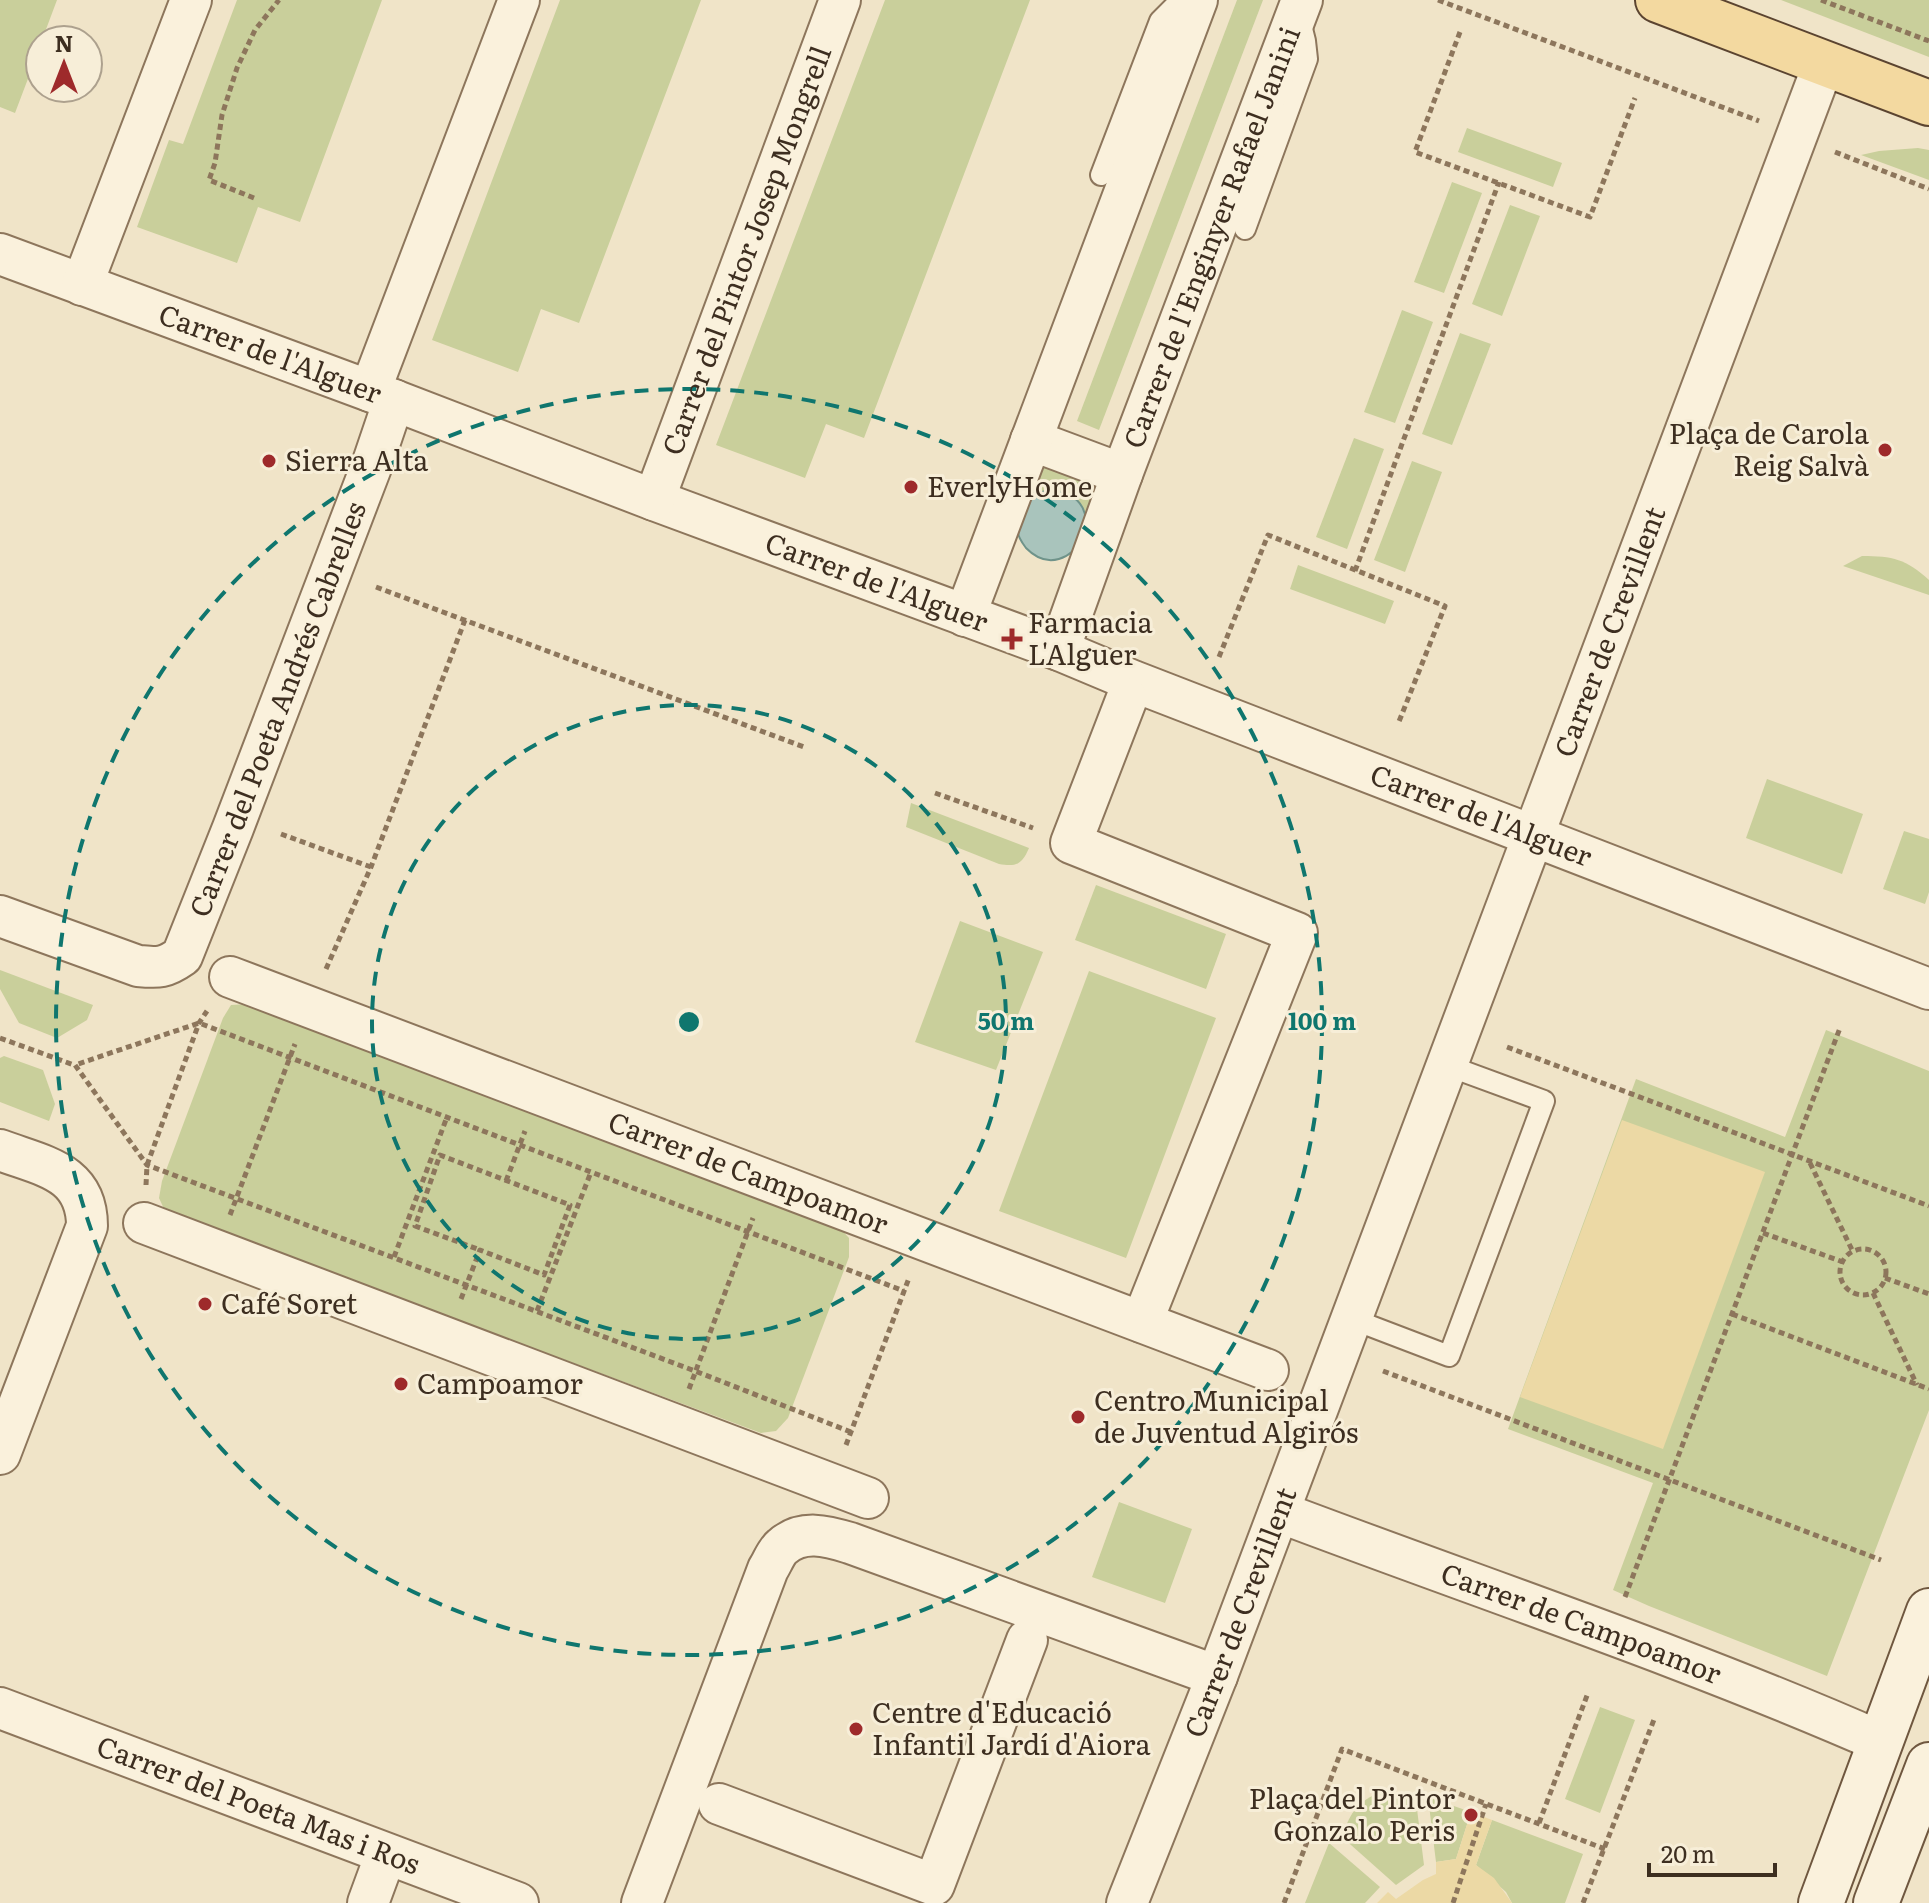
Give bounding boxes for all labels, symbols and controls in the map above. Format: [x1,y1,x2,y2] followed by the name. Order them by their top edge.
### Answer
[1111,20,1309,454] street label: Carrer de l'Enginyer Rafael Janini
[24,24,104,104] north arrow
[55,26,73,59] text: N
[650,40,840,460] street label: Carrer del Pintor Josep Mongrell
[153,292,389,413] street label: Carrer de l'Alguer
[1669,411,1869,485] place label: Plaça de Carola Reig Salvà
[285,438,428,480] place label: Sierra Alta
[1876,441,1894,459] marker: Plaça de Carola Reig Salvà
[260,452,278,470] marker: Sierra Alta
[927,464,1092,506] place label: EverlyHome
[902,478,920,496] marker: EverlyHome
[177,495,375,923] street label: Carrer del Poeta Andrés Cabrelles
[1542,499,1675,762] street label: Carrer de Crevillent
[760,520,995,641] street label: Carrer de l'Alguer
[1028,600,1153,674] place label: Farmacia L'Alguer
[1003,630,1021,648] marker: Farmacia L'Alguer
[1365,752,1599,876] street label: Carrer de l'Alguer
[978,1002,1034,1037] text: 50 m
[1288,1002,1356,1037] text: 100 m
[675,1008,703,1036] centre of rings
[603,1099,896,1244] street label: Carrer de Campoamor
[221,1281,358,1323] place label: Café Soret
[196,1295,214,1313] marker: Café Soret
[417,1361,584,1403] place label: Campoamor
[392,1375,410,1393] marker: Campoamor
[1094,1378,1359,1452] place label: Centro Municipal de Juventud Algirós
[1069,1408,1087,1426] marker: Centro Municipal de Juventud Algirós
[1172,1480,1306,1743] street label: Carrer de Crevillent
[1436,1551,1729,1693] street label: Carrer de Campoamor
[872,1690,1151,1764] place label: Centre d'Educació Infantil Jardí d'Aiora
[847,1720,865,1738] marker: Centre d'Educació Infantil Jardí d'Aiora
[91,1723,427,1883] street label: Carrer del Poeta Mas i Ros
[1249,1776,1456,1850] place label: Plaça del Pintor Gonzalo Peris
[1462,1806,1480,1824] marker: Plaça del Pintor Gonzalo Peris
[1649,1827,1775,1877] scale bar
[1661,1835,1715,1870] text: 20 m

